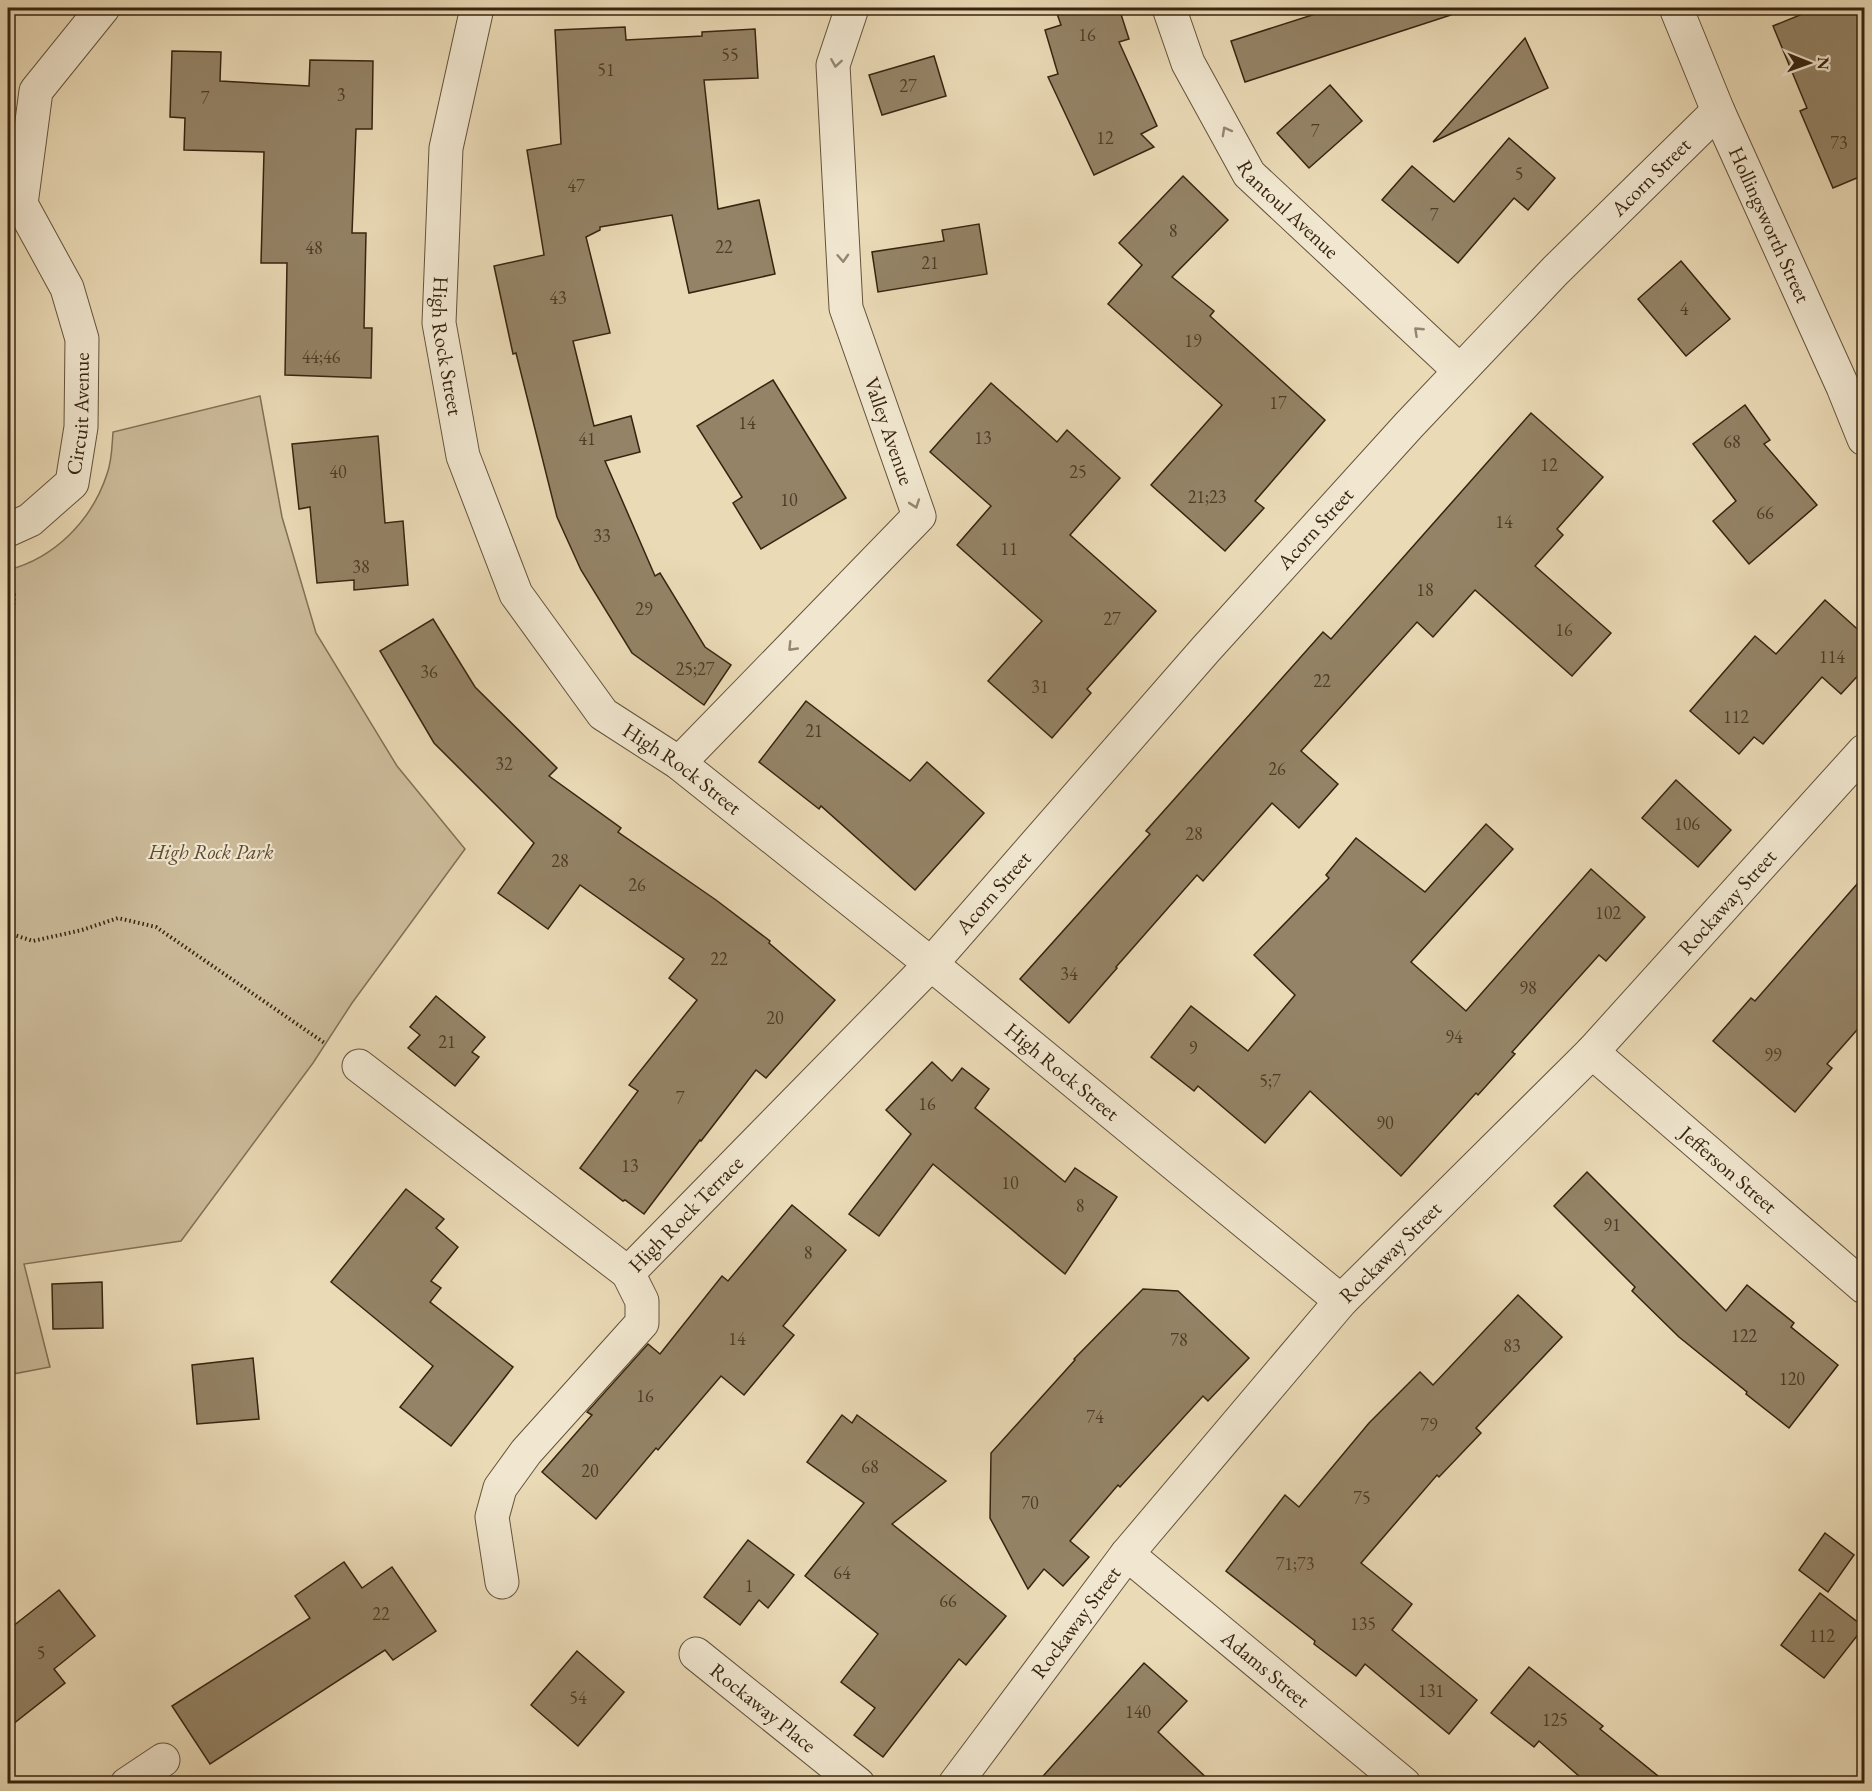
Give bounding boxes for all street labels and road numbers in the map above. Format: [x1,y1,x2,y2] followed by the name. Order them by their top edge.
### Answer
[1604,131,1696,223] street label: Acorn Street
[1723,142,1817,307] street label: Hollingsworth Street
[1231,155,1345,264] street label: Rantoul Avenue
[426,276,469,418] street label: High Rock Street
[60,352,95,477] street label: Circuit Avenue
[858,373,921,488] street label: Valley Avenue
[1270,481,1359,576] street label: Acorn Street
[618,716,748,821] street label: High Rock Street
[1672,843,1782,961] street label: Rockaway Street
[949,845,1037,940] street label: Acorn Street
[999,1016,1125,1127] street label: High Rock Street
[1672,1118,1783,1219] street label: Jefferson Street
[622,1150,749,1278] street label: High Rock Terrace
[1333,1195,1447,1308] street label: Rockaway Street
[1025,1560,1127,1684] street label: Rockaway Street
[1215,1623,1316,1713] street label: Adams Street
[705,1657,822,1758] street label: Rockaway Place

